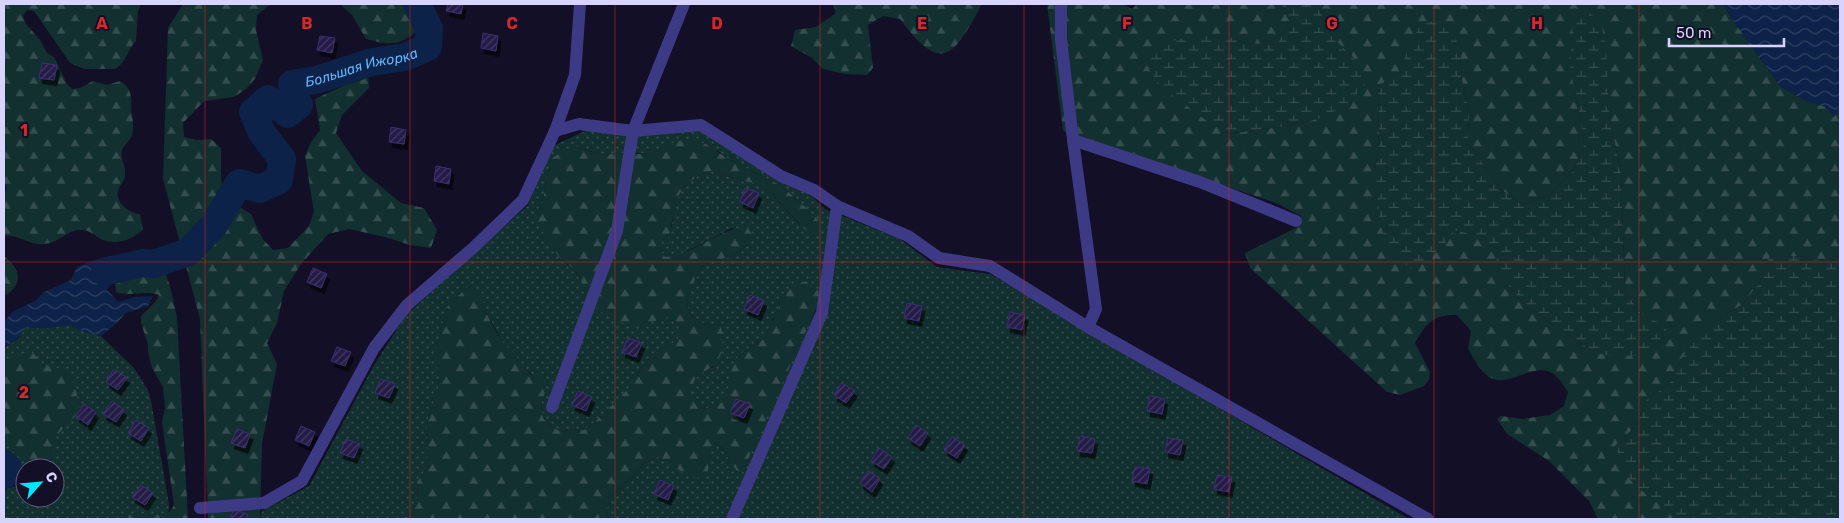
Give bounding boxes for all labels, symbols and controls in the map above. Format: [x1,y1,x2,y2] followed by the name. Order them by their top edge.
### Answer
[96,14,108,33] text: A
[301,14,313,33] text: B
[506,14,518,33] text: C
[711,14,723,33] text: D
[917,14,927,33] text: E
[1122,14,1132,33] text: F
[1326,14,1338,33] text: G
[1531,14,1543,33] text: H
[1669,15,1784,47] scale bar
[1676,24,1711,42] text: 50 m
[304,44,420,90] water label: Большая Ижорка
[20,121,28,140] text: 1
[19,383,29,402] text: 2
[15,458,65,508] north arrow
[41,469,61,486] text: С

